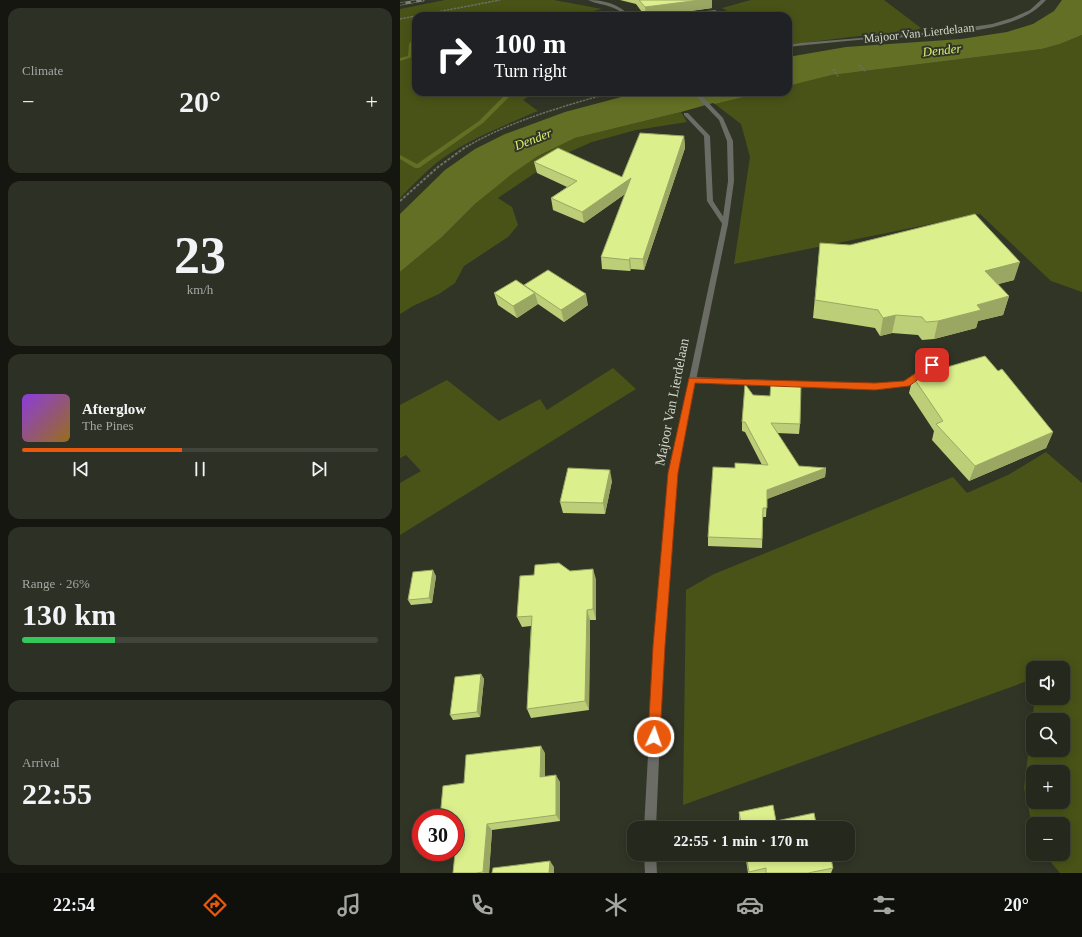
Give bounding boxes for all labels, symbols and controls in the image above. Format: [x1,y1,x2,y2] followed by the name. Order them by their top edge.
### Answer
[863,20,975,46] street label: Majoor Van Lierdelaan
[428,28,480,80] icon: right
[494,28,566,59] text: 100 m
[921,40,963,60] water label: Dender
[494,61,567,81] text: Turn right
[22,63,63,78] text: Climate
[179,85,221,118] text: 20°
[22,89,34,114] text: −
[366,89,378,114] text: +
[511,125,555,153] water label: Dender
[174,227,226,284] text: 23
[187,282,213,297] text: km/h
[652,337,692,467] street label: Majoor Van Lierdelaan
[915,348,949,382] pin
[921,354,943,376] icon: arrive
[82,401,146,417] text: Afterglow
[82,418,134,433] text: The Pines
[70,458,92,480] icon: previous
[189,458,211,480] icon: pause
[308,458,330,480] icon: next
[22,576,90,591] text: Range · 26%
[22,598,116,631] text: 130 km
[1026,661,1070,861] map controls
[1026,661,1070,705] button: sound
[1026,713,1070,757] button: search
[633,716,675,758] position arrow
[22,755,60,770] text: Arrival
[1026,765,1070,809] button: +
[22,777,92,810] text: 22:55
[412,809,464,861] speed limit sign: 30
[1026,817,1070,861] button: −
[674,833,809,849] text: 22:55 · 1 min · 170 m
[201,891,229,919] icon: directions
[335,891,363,919] icon: music
[468,891,496,919] icon: phone
[602,891,630,919] icon: climate
[736,891,764,919] icon: car
[870,891,898,919] icon: filters
[53,895,95,915] text: 22:54
[1004,895,1029,915] text: 20°

